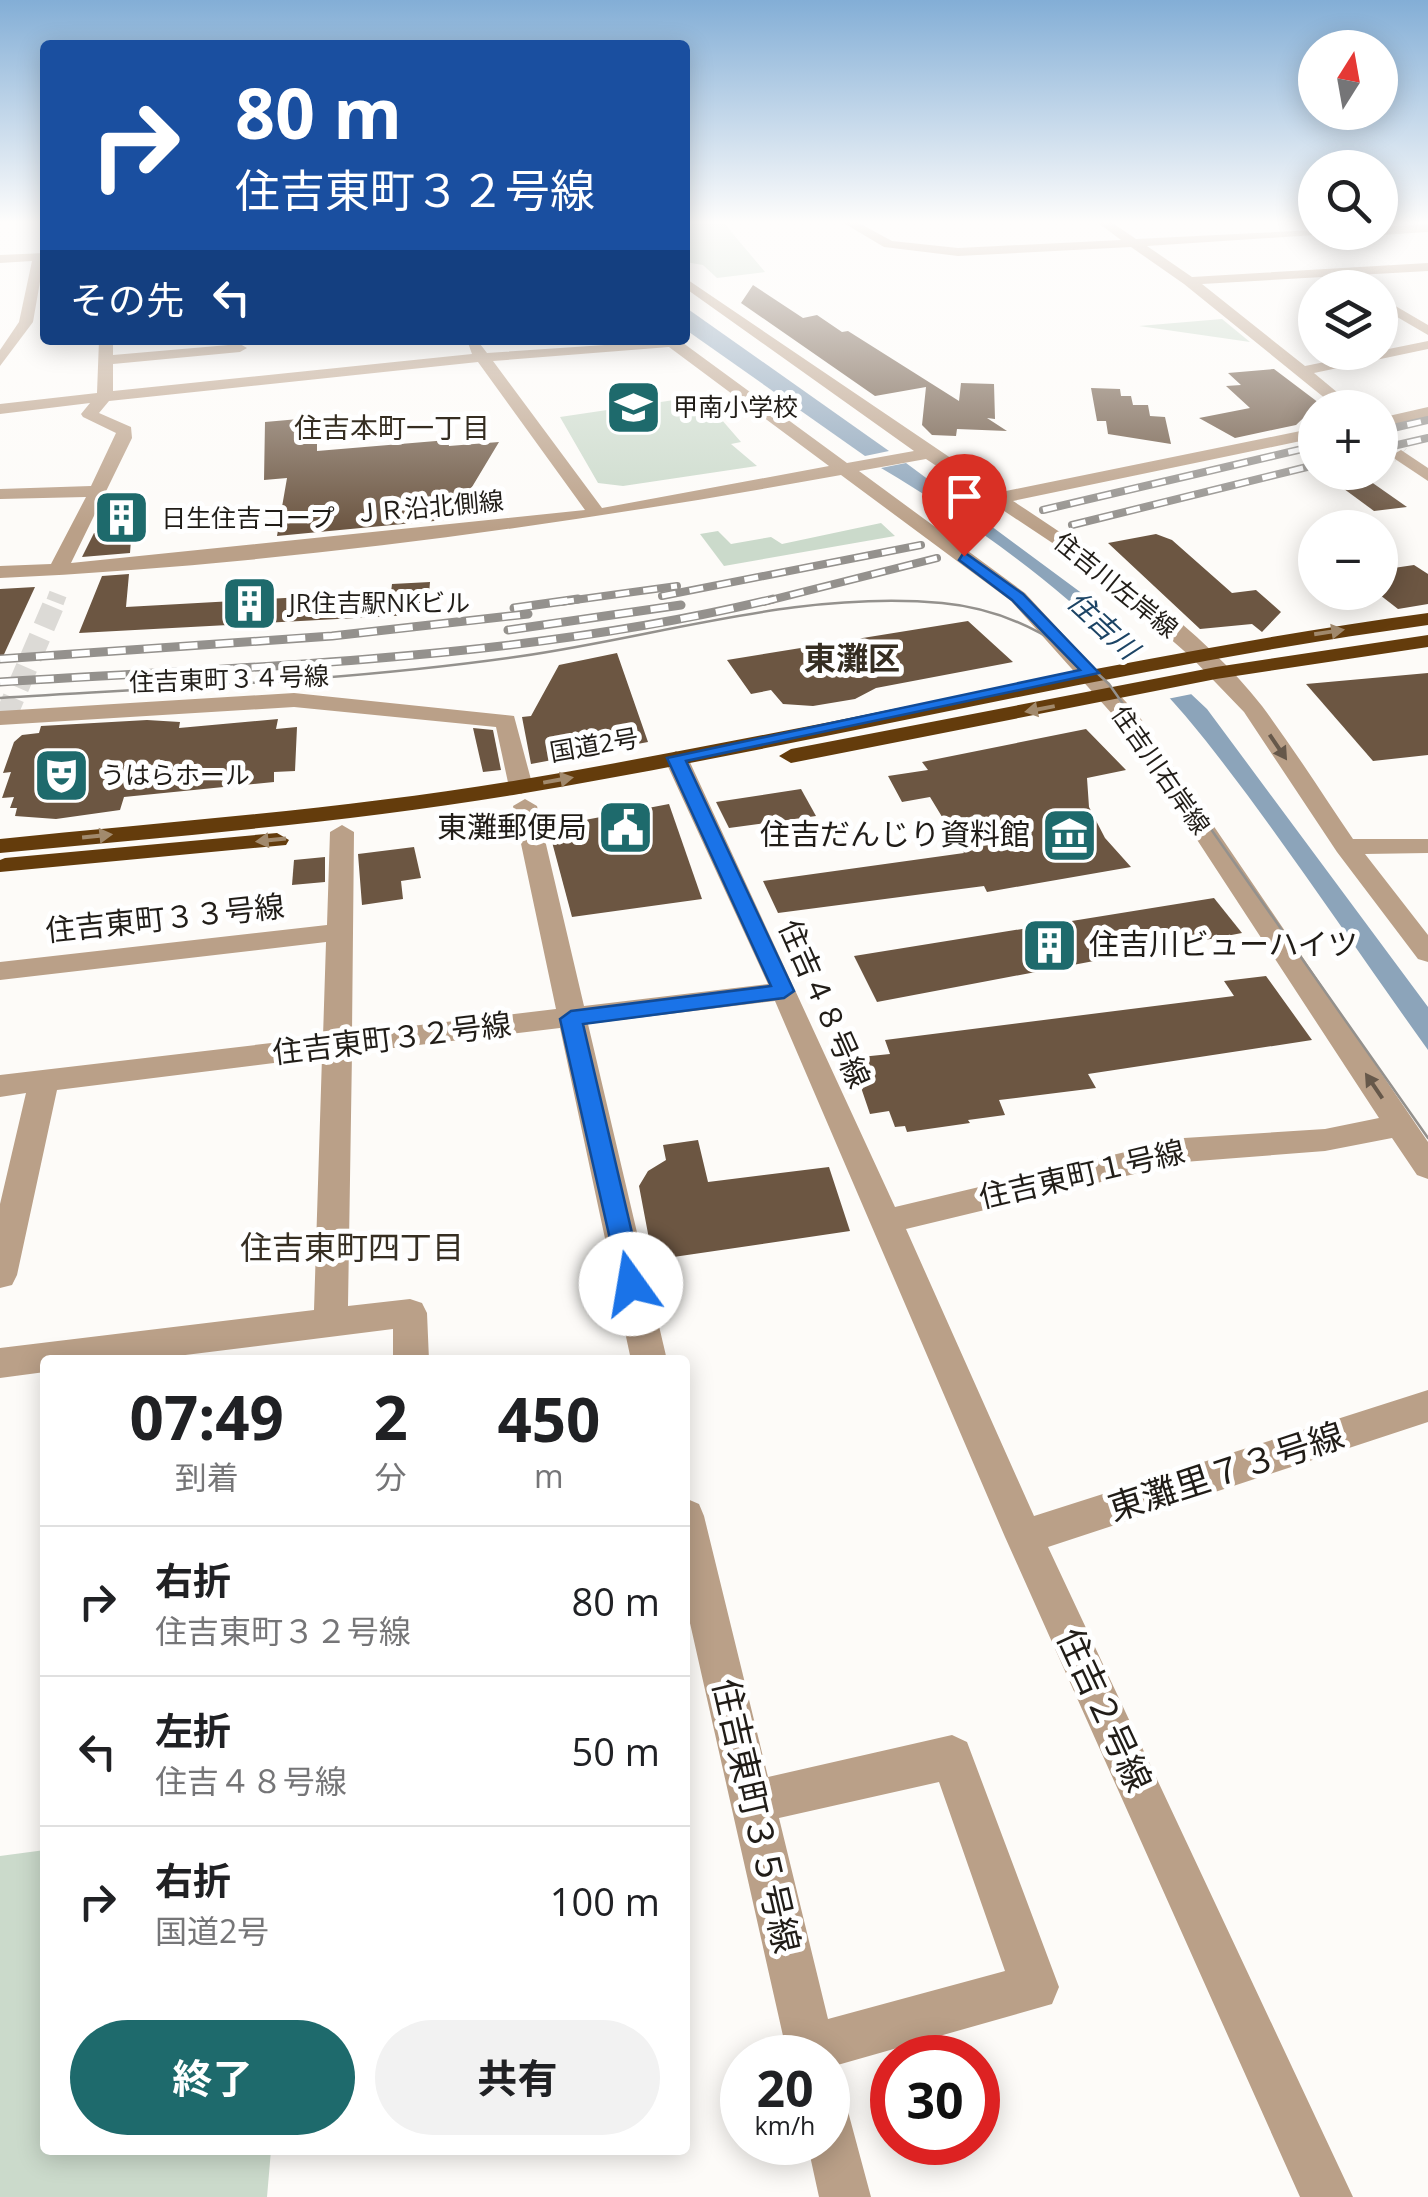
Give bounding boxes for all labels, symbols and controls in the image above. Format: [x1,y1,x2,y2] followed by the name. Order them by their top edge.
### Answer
[1298,30,1398,130] north arrow
[1298,30,1398,610] map controls
[235,64,402,160] text: 80 m
[70,80,200,210] icon: right
[1298,150,1398,250] button: search
[235,159,595,220] text: 住吉東町３２号線
[204,270,259,325] icon: left
[1298,270,1398,370] button: layers
[70,273,184,325] text: その先
[604,377,664,437] school or university icon: 甲南小学校
[673,389,798,423] place label: 甲南小学校
[1298,390,1398,490] button: +
[294,408,490,446] district label: 住吉本町一丁目
[922,454,1007,557] pin
[937,469,992,524] icon: arrive
[353,483,505,529] street label: ＪＲ沿北側線
[92,488,152,548] building icon: 日生住吉コープ
[161,500,335,534] place label: 日生住吉コープ
[1298,510,1398,610] button: −
[1048,526,1184,644] street label: 住吉川左岸線
[220,573,280,633] building icon: JR住吉駅NKビル
[1061,584,1145,666] water label: 住吉川
[287,585,470,619] place label: JR住吉駅NKビル
[1314,624,1345,639] one-way arrow
[804,636,900,679] district label: 東灘区
[128,658,330,698] street label: 住吉東町３４号線
[1105,698,1219,841] street label: 住吉川右岸線
[1023,702,1055,717] one-way arrow
[547,720,641,769] street label: 国道2号
[1268,734,1287,761] one-way arrow
[31,745,91,805] theatre icon: うはらホール
[100,757,250,791] place label: うはらホール
[543,772,575,787] one-way arrow
[596,798,656,858] public building icon: 東灘郵便局
[1039,805,1099,865] museum icon: 住吉だんじり資料館
[437,806,587,847] place label: 東灘郵便局
[760,813,1030,854] place label: 住吉だんじり資料館
[82,828,113,844] one-way arrow
[255,833,286,849] one-way arrow
[43,885,286,950] street label: 住吉東町３３号線
[770,913,881,1094] street label: 住吉４８号線
[1020,915,1080,975] building icon: 住吉川ビューハイツ
[1089,923,1358,964] place label: 住吉川ビューハイツ
[270,1003,513,1072] street label: 住吉東町３２号線
[1365,1072,1384,1099] one-way arrow
[975,1130,1189,1217] street label: 住吉東町１号線
[240,1225,464,1268] district label: 住吉東町四丁目
[579,1232,683,1336] position arrow
[130,1376,284,1458] text: 07:49
[374,1376,408,1458] text: 2
[497,1378,600,1460] text: 450
[1102,1410,1349,1531] street label: 東灘里７３号線
[534,1454,564,1497] text: m
[175,1455,239,1498] text: 到着
[375,1455,407,1498] text: 分
[155,1554,231,1606] text: 右折
[70,1574,125,1629] icon: right
[571,1575,660,1627] text: 80 m
[155,1609,411,1652] text: 住吉東町３２号線
[1047,1620,1164,1799] street label: 住吉２号線
[703,1674,812,1957] street label: 住吉東町３５号線
[155,1704,231,1756] text: 左折
[70,1724,125,1779] icon: left
[571,1725,660,1777] text: 50 m
[155,1759,347,1802] text: 住吉４８号線
[155,1854,231,1906] text: 右折
[70,1874,125,1929] icon: right
[550,1875,660,1927] text: 100 m
[155,1909,269,1952] text: 国道2号
[70,2020,355,2135] button: 終了
[375,2020,660,2135] button: 共有
[870,2035,1000,2165] speed limit sign: 30
[756,2054,814,2122] text: 20
[755,2108,815,2142] text: km/h

